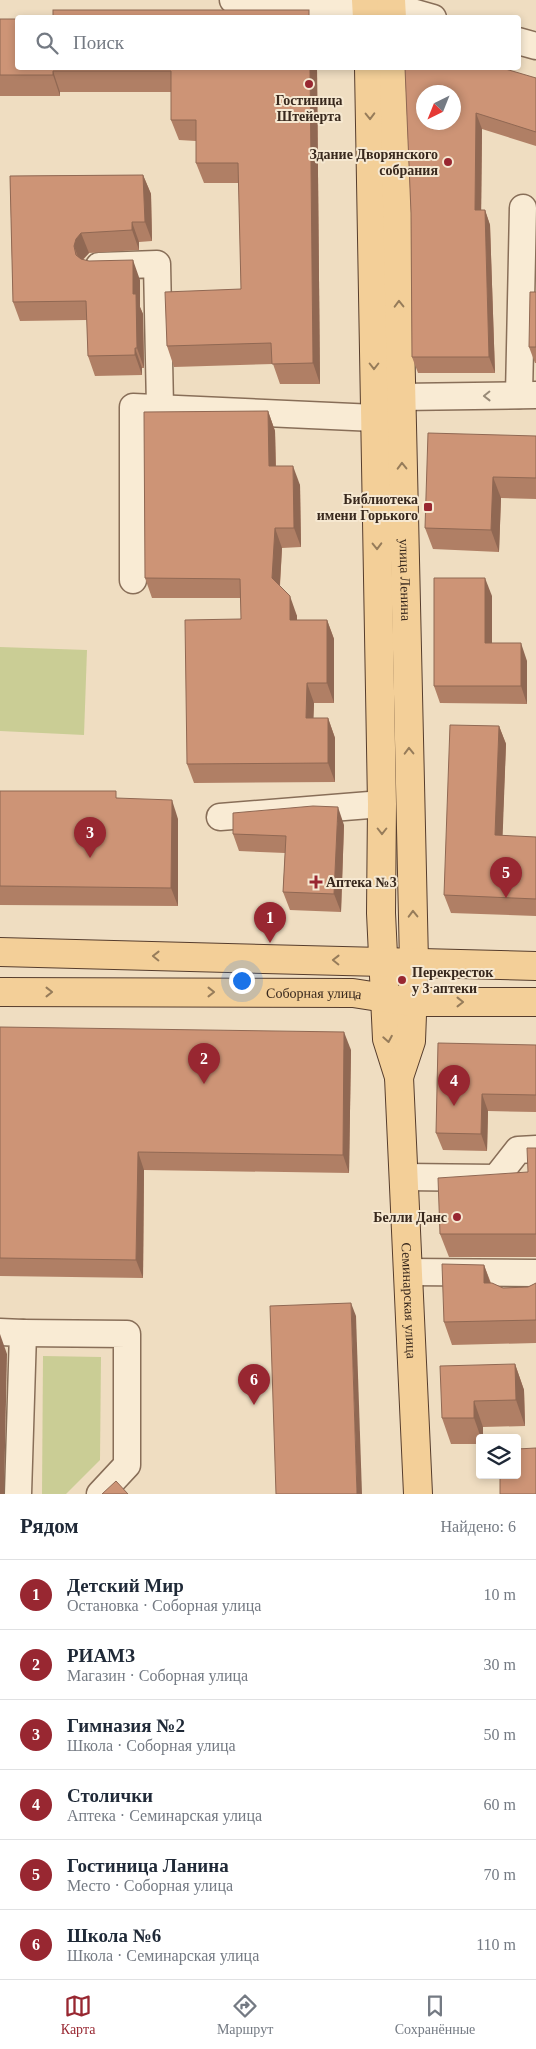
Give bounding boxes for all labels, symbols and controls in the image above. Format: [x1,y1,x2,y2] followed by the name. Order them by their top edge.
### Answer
[15,15,521,70] search box
[33,29,61,57] icon: search
[73,32,124,53] text: Поиск
[303,78,315,90] marker: Гостиница Штейерта
[416,85,461,130] north arrow
[275,93,343,124] place label: Гостиница Штейерта
[365,112,375,120] one-way arrow
[309,147,438,178] place label: Здание Дворянского собрания
[442,156,454,168] marker: Здание Дворянского собрания
[393,300,404,308] one-way arrow
[369,362,379,370] one-way arrow
[483,390,491,401] one-way arrow
[397,462,407,470] one-way arrow
[317,492,418,523] place label: Библиотека имени Горького
[422,501,434,513] marker: Библиотека имени Горького
[397,538,414,622] street label: улица Ленина
[372,542,382,550] one-way arrow
[404,747,414,754] one-way arrow
[74,817,106,858] pin: 3
[377,828,387,835] one-way arrow
[490,857,522,898] pin: 5
[326,875,397,890] place label: Аптека №3
[310,876,322,888] marker: Аптека №3
[254,902,286,943] pin: 1
[408,909,418,917] one-way arrow
[152,950,160,961] one-way arrow
[332,955,340,965] one-way arrow
[412,965,494,996] place label: Перекресток у 3 аптеки
[229,968,255,994] your location
[396,974,408,986] marker: Перекресток у 3 аптеки
[266,985,364,1002] street label: Соборная улица
[45,987,53,997] one-way arrow
[208,987,215,997] one-way arrow
[456,997,464,1007] one-way arrow
[382,1034,392,1043] one-way arrow
[188,1043,220,1084] pin: 2
[438,1065,470,1106] pin: 4
[373,1210,447,1225] place label: Белли Данс
[451,1211,463,1223] marker: Белли Данс
[399,1242,419,1360] street label: Семинарская улица
[238,1364,270,1405] pin: 6
[476,1434,521,1479] map controls
[476,1434,521,1479] button: layers
[20,1514,79,1538] text: Рядом
[441,1518,516,1535] text: Найдено: 6
[67,1575,184,1596] text: Детский Мир
[32,1586,40,1603] text: 1
[484,1586,516,1603] text: 10 m
[67,1597,261,1614] text: Остановка · Соборная улица
[67,1645,135,1666] text: РИАМЗ
[32,1656,40,1673] text: 2
[484,1656,516,1673] text: 30 m
[67,1667,248,1684] text: Магазин · Соборная улица
[67,1715,185,1736] text: Гимназия №2
[32,1726,40,1743] text: 3
[484,1726,516,1743] text: 50 m
[67,1737,236,1754] text: Школа · Соборная улица
[67,1785,153,1806] text: Столички
[32,1796,40,1813] text: 4
[484,1796,516,1813] text: 60 m
[67,1807,262,1824] text: Аптека · Семинарская улица
[67,1855,229,1876] text: Гостиница Ланина
[32,1866,40,1883] text: 5
[484,1866,516,1883] text: 70 m
[67,1877,233,1894] text: Место · Соборная улица
[67,1925,161,1946] text: Школа №6
[32,1936,40,1953] text: 6
[476,1936,516,1953] text: 110 m
[67,1947,259,1964] text: Школа · Семинарская улица
[61,1992,95,2038] tab: Карта
[217,1992,273,2038] tab: Маршрут
[395,1992,475,2038] tab: Сохранённые

